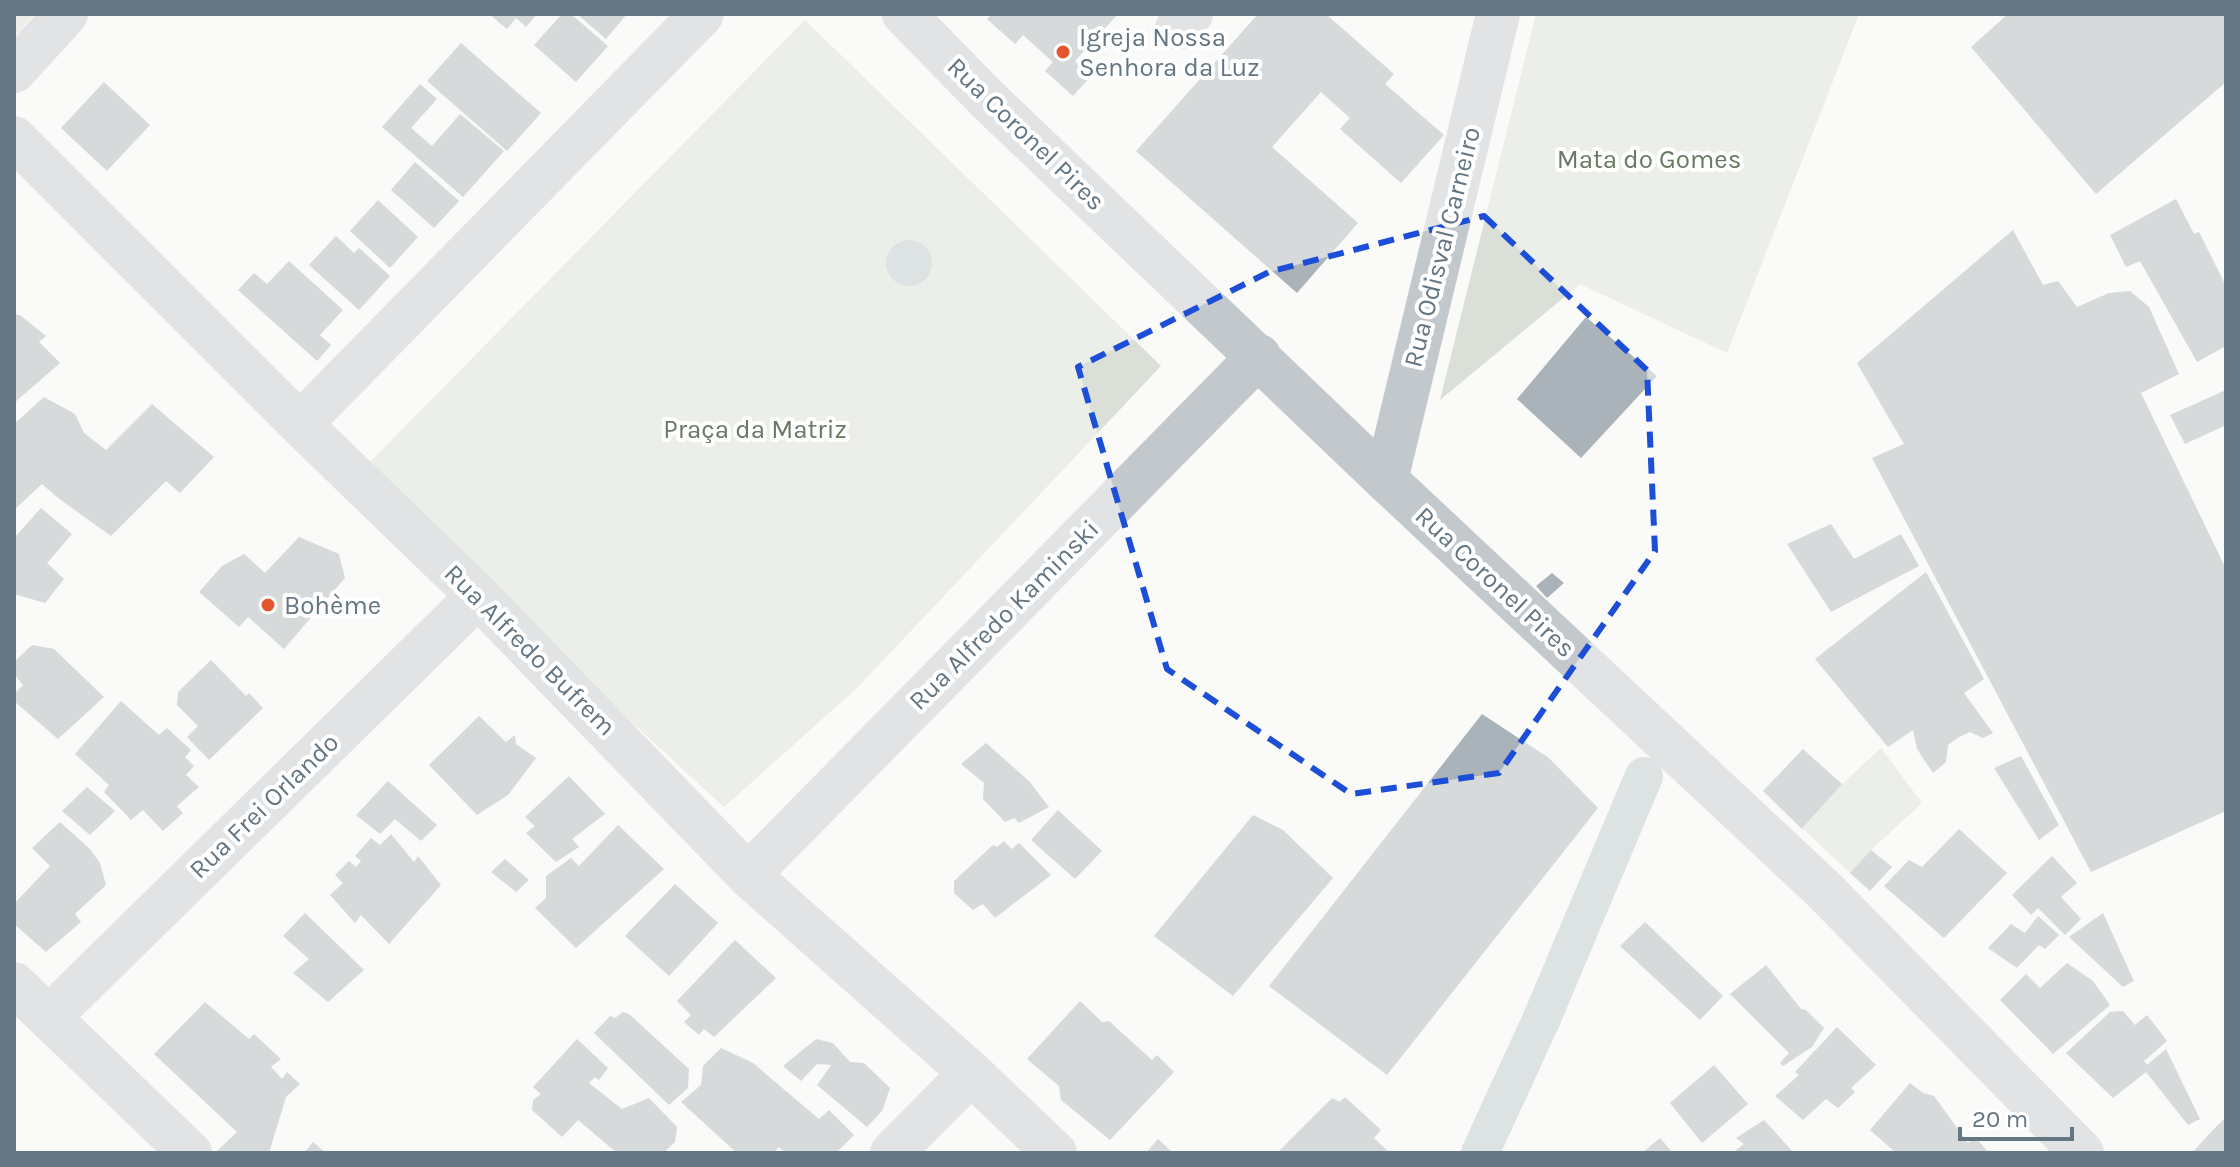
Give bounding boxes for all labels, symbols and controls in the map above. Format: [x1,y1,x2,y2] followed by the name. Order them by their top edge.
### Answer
[1079,22,1260,83] place label: Igreja Nossa Senhora da Luz
[1054,43,1072,61] marker: Igreja Nossa Senhora da Luz
[941,51,1111,217] street label: Rua Coronel Pires
[1397,124,1487,370] street label: Rua Odisval Carneiro
[1557,144,1741,175] park label: Mata do Gomes
[663,414,847,445] park label: Praça da Matriz
[1409,500,1581,664] street label: Rua Coronel Pires
[903,514,1105,716] street label: Rua Alfredo Kaminski
[438,558,622,742] street label: Rua Alfredo Bufrem
[284,590,381,621] place label: Bohème
[259,596,277,614] marker: Bohème
[183,727,345,885] street label: Rua Frei Orlando
[1960,1091,2072,1141] scale bar
[1972,1105,2028,1133] text: 20 m

